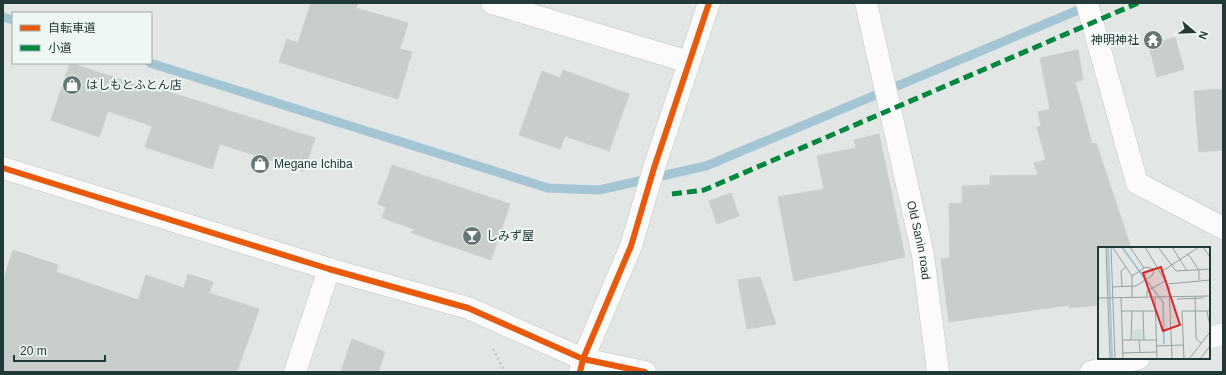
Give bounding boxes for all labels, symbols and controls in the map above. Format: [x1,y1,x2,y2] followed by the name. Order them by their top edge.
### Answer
[12,12,152,64] legend
[1174,12,1214,52] north arrow
[48,21,96,35] text: 自転車道
[1142,29,1164,51] temple icon: 神明神社
[1196,30,1210,41] text: N
[1091,33,1139,47] place label: 神明神社
[48,41,72,55] text: 小道
[61,74,83,96] shop icon: はしもとふとん店
[86,78,182,92] place label: はしもとふとん店
[249,153,271,175] shop icon: Megane Ichiba
[274,157,353,171] place label: Megane Ichiba
[904,199,933,280] street label: Old Sanin road
[461,225,483,247] bar icon: しみず屋
[486,229,534,243] place label: しみず屋
[1098,247,1210,359] inset map
[14,337,105,363] scale bar
[20,344,47,358] text: 20 m

